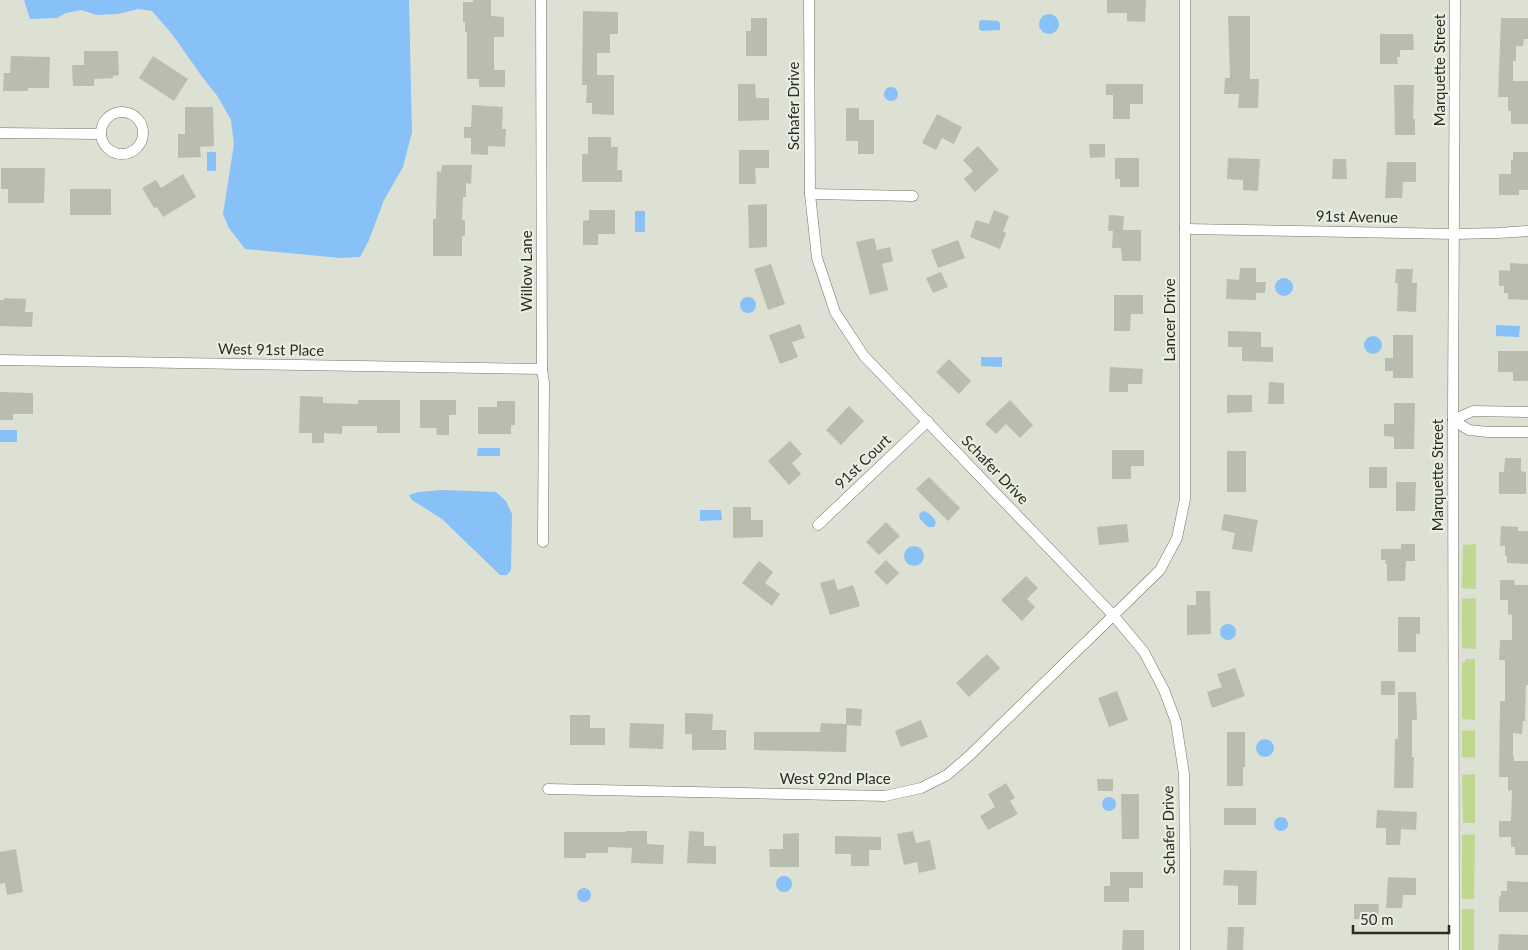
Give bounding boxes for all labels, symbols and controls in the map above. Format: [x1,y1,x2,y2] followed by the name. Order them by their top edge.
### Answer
[1430,13,1448,126] street label: Marquette Street
[784,62,802,150] street label: Schafer Drive
[1316,206,1398,226] street label: 91st Avenue
[517,230,535,312] street label: Willow Lane
[1160,278,1178,362] street label: Lancer Drive
[218,339,324,359] street label: West 91st Place
[1428,418,1446,531] street label: Marquette Street
[831,430,894,492] street label: 91st Court
[958,431,1033,507] street label: Schafer Drive
[779,769,891,787] street label: West 92nd Place
[1158,785,1178,874] street label: Schafer Drive
[1353,902,1449,934] scale bar
[1360,910,1394,928] text: 50 m

